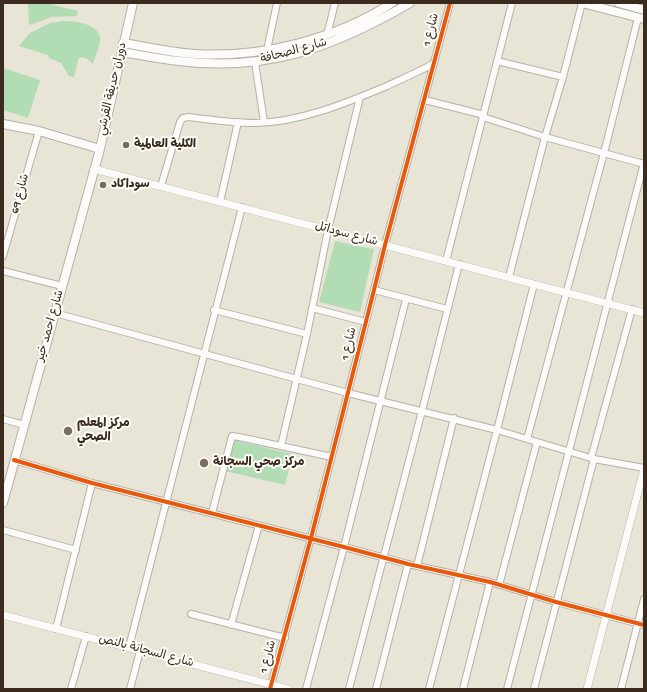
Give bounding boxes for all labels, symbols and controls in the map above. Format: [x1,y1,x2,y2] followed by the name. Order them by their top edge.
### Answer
[421,12,443,48] street label: شارع 1
[259,36,329,68] street label: شارع الصحافة
[95,41,131,137] street label: دوران حديقة القرشي
[134,138,196,152] place label: الكلية العالمية
[121,140,131,150] marker: الكلية العالمية
[8,172,34,216] street label: شارع 69
[111,178,150,192] place label: سوداكاد
[98,180,108,190] marker: سوداكاد
[313,220,379,250] street label: شارع سوداتل
[34,289,68,363] street label: شارع احمد خير
[339,326,361,362] street label: شارع 1
[77,417,130,445] place label: مركز المعلم الصحي
[62,425,74,437] marker: مركز المعلم الصحي
[213,456,305,470] place label: مركز صحي السجانة
[198,457,210,469] marker: مركز صحي السجانة
[97,632,195,672] street label: شارع السجانة بالنص
[257,639,281,675] street label: شارع 1

